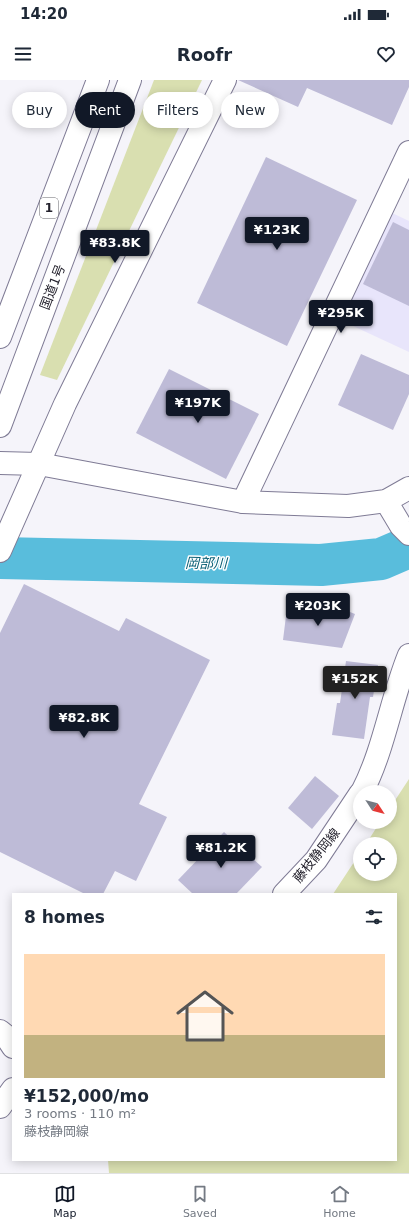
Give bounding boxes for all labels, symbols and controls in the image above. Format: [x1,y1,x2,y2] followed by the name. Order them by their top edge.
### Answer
[20,5,68,23] text: 14:20
[12,43,34,65] icon: menu
[375,43,397,65] icon: heart
[177,44,232,65] text: Roofr
[12,92,67,128] chip: Buy
[75,92,135,128] chip: Rent
[143,92,213,128] chip: Filters
[221,92,279,128] chip: New
[40,198,58,218] road number: 1
[249,217,305,251] pin: ¥123K
[254,222,300,237] text: ¥123K
[82,230,148,264] pin: ¥83.8K
[89,235,141,250] text: ¥83.8K
[37,262,68,312] street label: 国道1号
[313,300,369,334] pin: ¥295K
[318,305,364,320] text: ¥295K
[170,390,226,424] pin: ¥197K
[175,395,221,410] text: ¥197K
[185,555,229,571] water label: 岡部川
[290,593,346,627] pin: ¥203K
[295,598,341,613] text: ¥203K
[327,666,383,700] pin: ¥152K
[332,671,378,686] text: ¥152K
[51,705,117,739] pin: ¥82.8K
[58,710,110,725] text: ¥82.8K
[353,785,397,829] north arrow
[353,785,397,881] map controls
[290,825,343,885] street label: 藤枝静岡線
[188,835,254,869] pin: ¥81.2K
[353,837,397,881] button: locate
[195,840,247,855] text: ¥81.2K
[363,906,385,928] icon: filters
[24,907,105,927] text: 8 homes
[169,980,241,1052] icon: home
[24,1086,149,1106] text: ¥152,000/mo
[24,1106,136,1121] text: 3 rooms · 110 m²
[24,1124,89,1139] text: 藤枝静岡線
[53,1183,76,1220] tab: Map
[183,1183,217,1220] tab: Saved
[323,1183,356,1220] tab: Home

